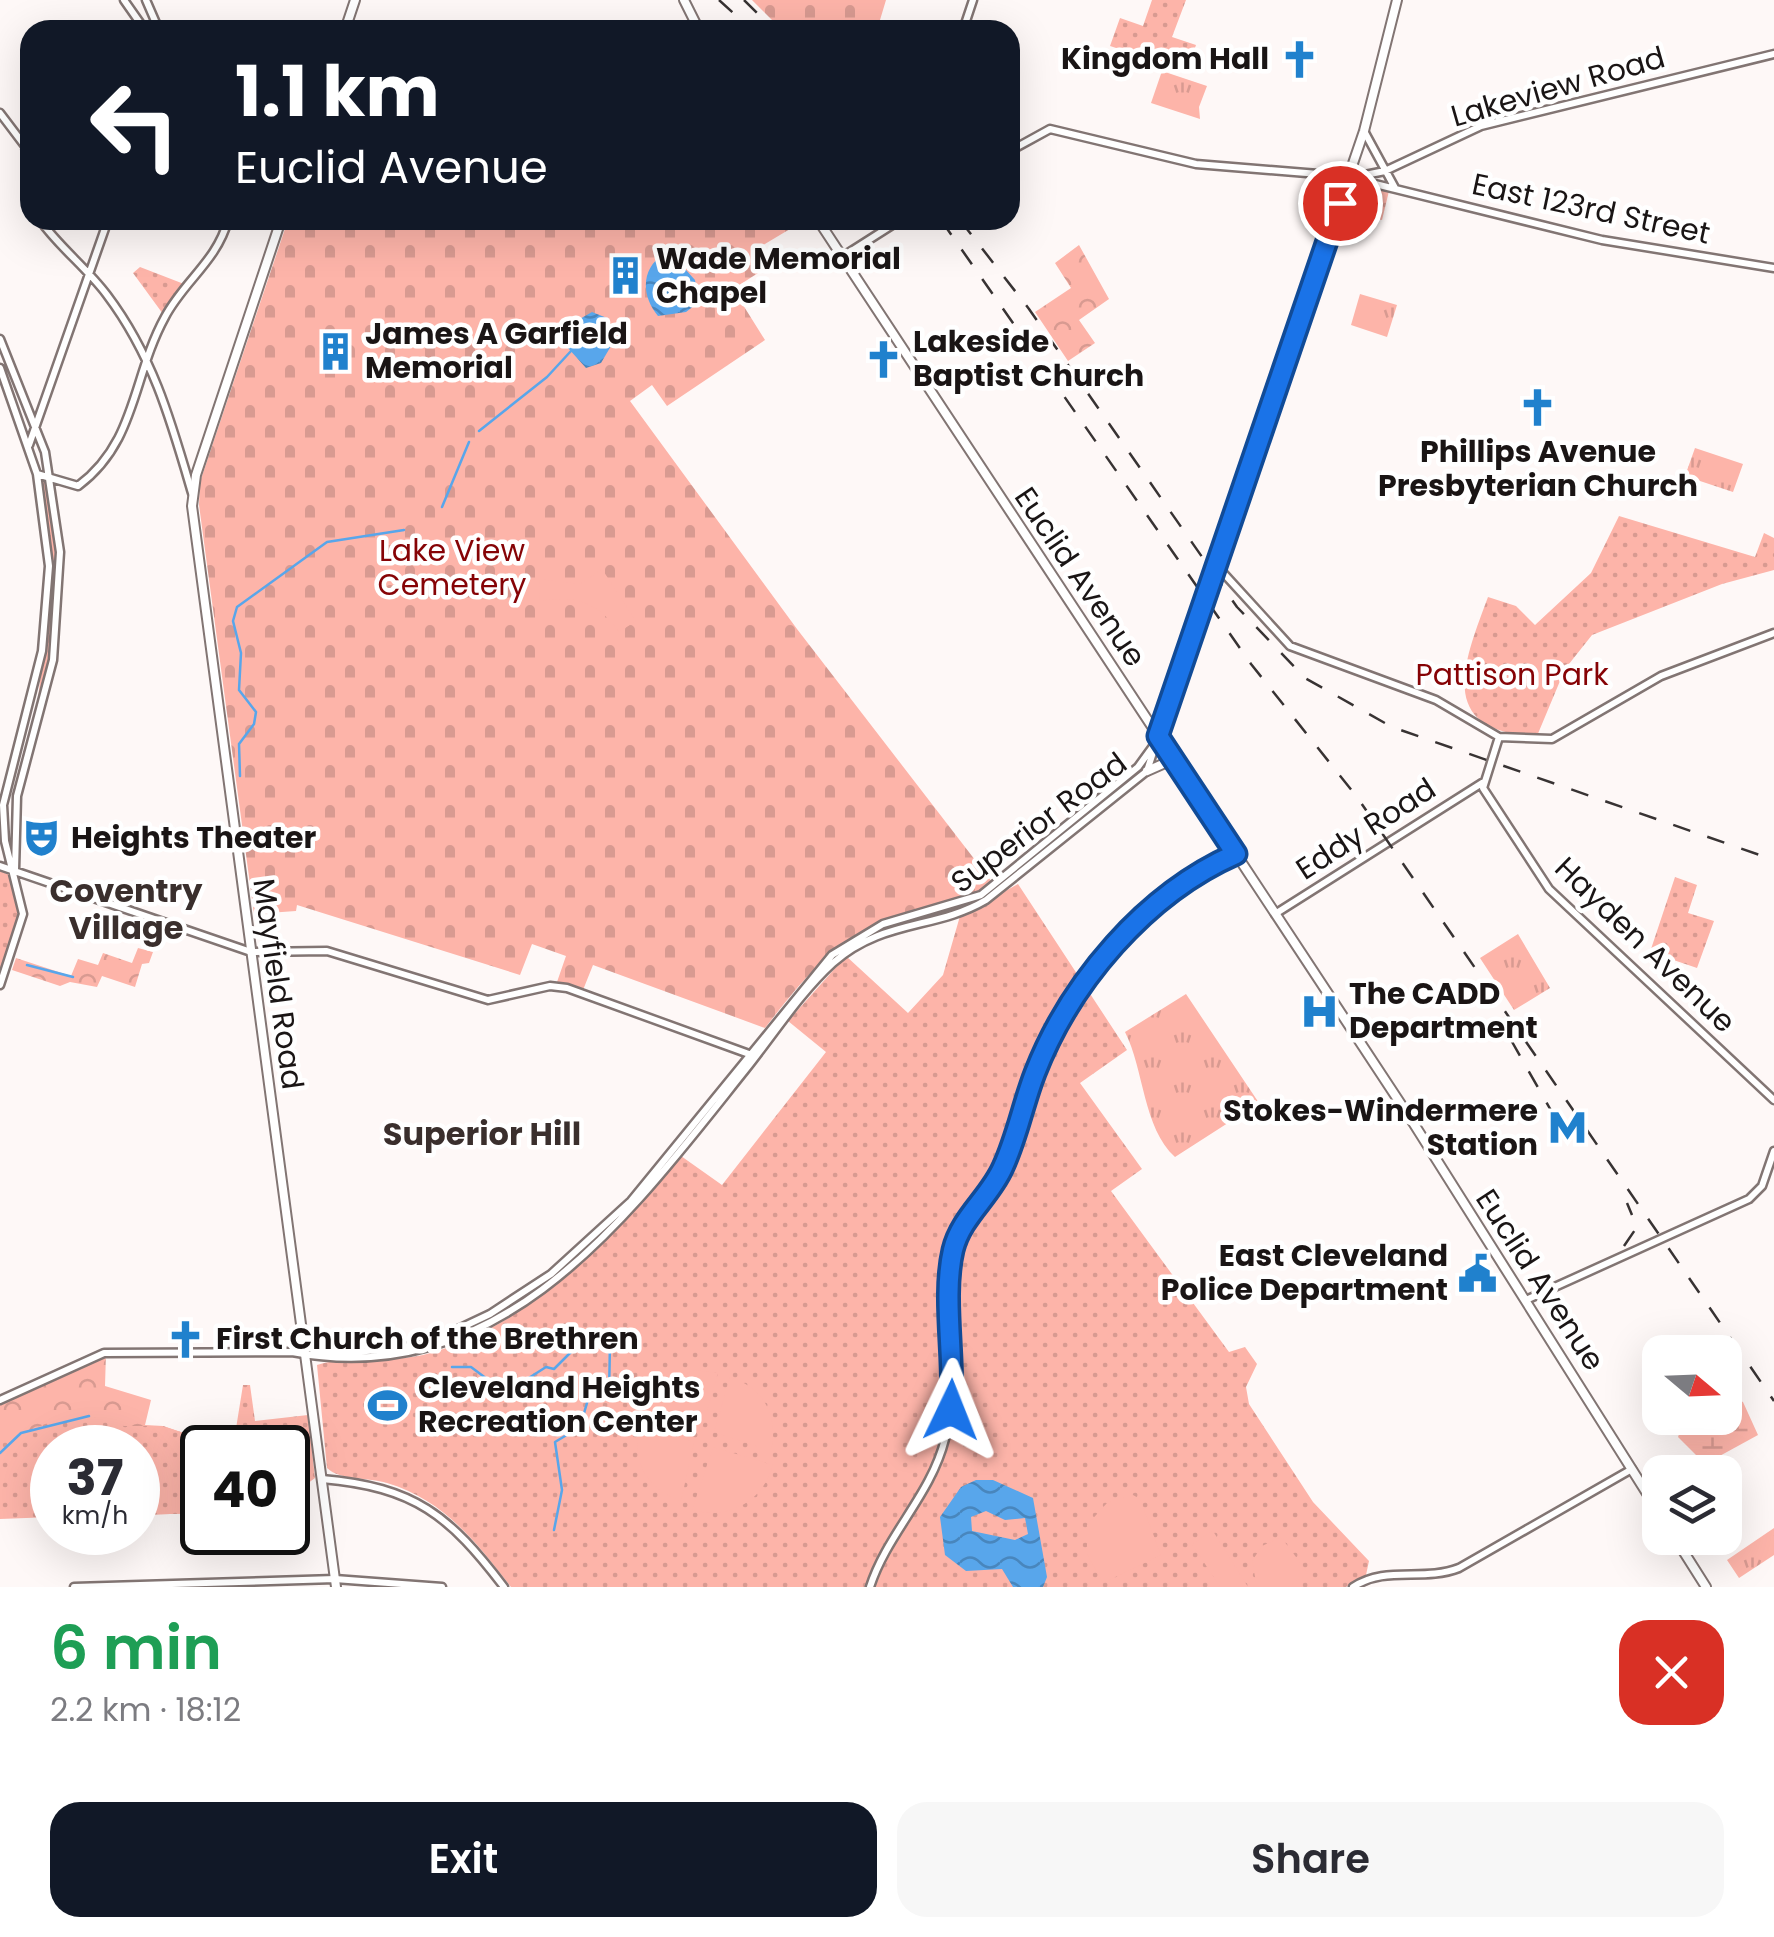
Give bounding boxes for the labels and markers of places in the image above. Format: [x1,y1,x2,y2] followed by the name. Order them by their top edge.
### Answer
[1061,37,1269,80] place label: Kingdom Hall
[1278,38,1320,80] church icon: Kingdom Hall
[1298,161,1383,246] pin
[656,237,901,314] place label: Wade Memorial Chapel
[605,255,647,297] building icon: Wade Memorial Chapel
[365,312,628,389] place label: James A Garfield Memorial
[913,320,1144,397] place label: Lakeside Baptist Church
[314,330,356,372] building icon: James A Garfield Memorial
[862,338,904,380] church icon: Lakeside Baptist Church
[1517,387,1559,429] church icon: Phillips Avenue Presbyterian Church
[1378,430,1698,507] place label: Phillips Avenue Presbyterian Church
[71,816,317,859] place label: Heights Theater
[20,817,62,859] theatre icon: Heights Theater
[1349,972,1538,1049] place label: The CADD Department
[1298,990,1340,1032] hospital icon: The CADD Department
[1223,1089,1538,1166] place label: Stokes-Windermere Station
[1547,1107,1589,1149] metro station icon: Stokes-Windermere Station
[1161,1234,1448,1311] place label: East Cleveland Police Department
[1457,1252,1499,1294] public building icon: East Cleveland Police Department
[216,1317,639,1360] place label: First Church of the Brethren
[165,1318,207,1360] church icon: First Church of the Brethren
[418,1366,700,1443] place label: Cleveland Heights Recreation Center
[367,1384,409,1426] sports icon: Cleveland Heights Recreation Center

